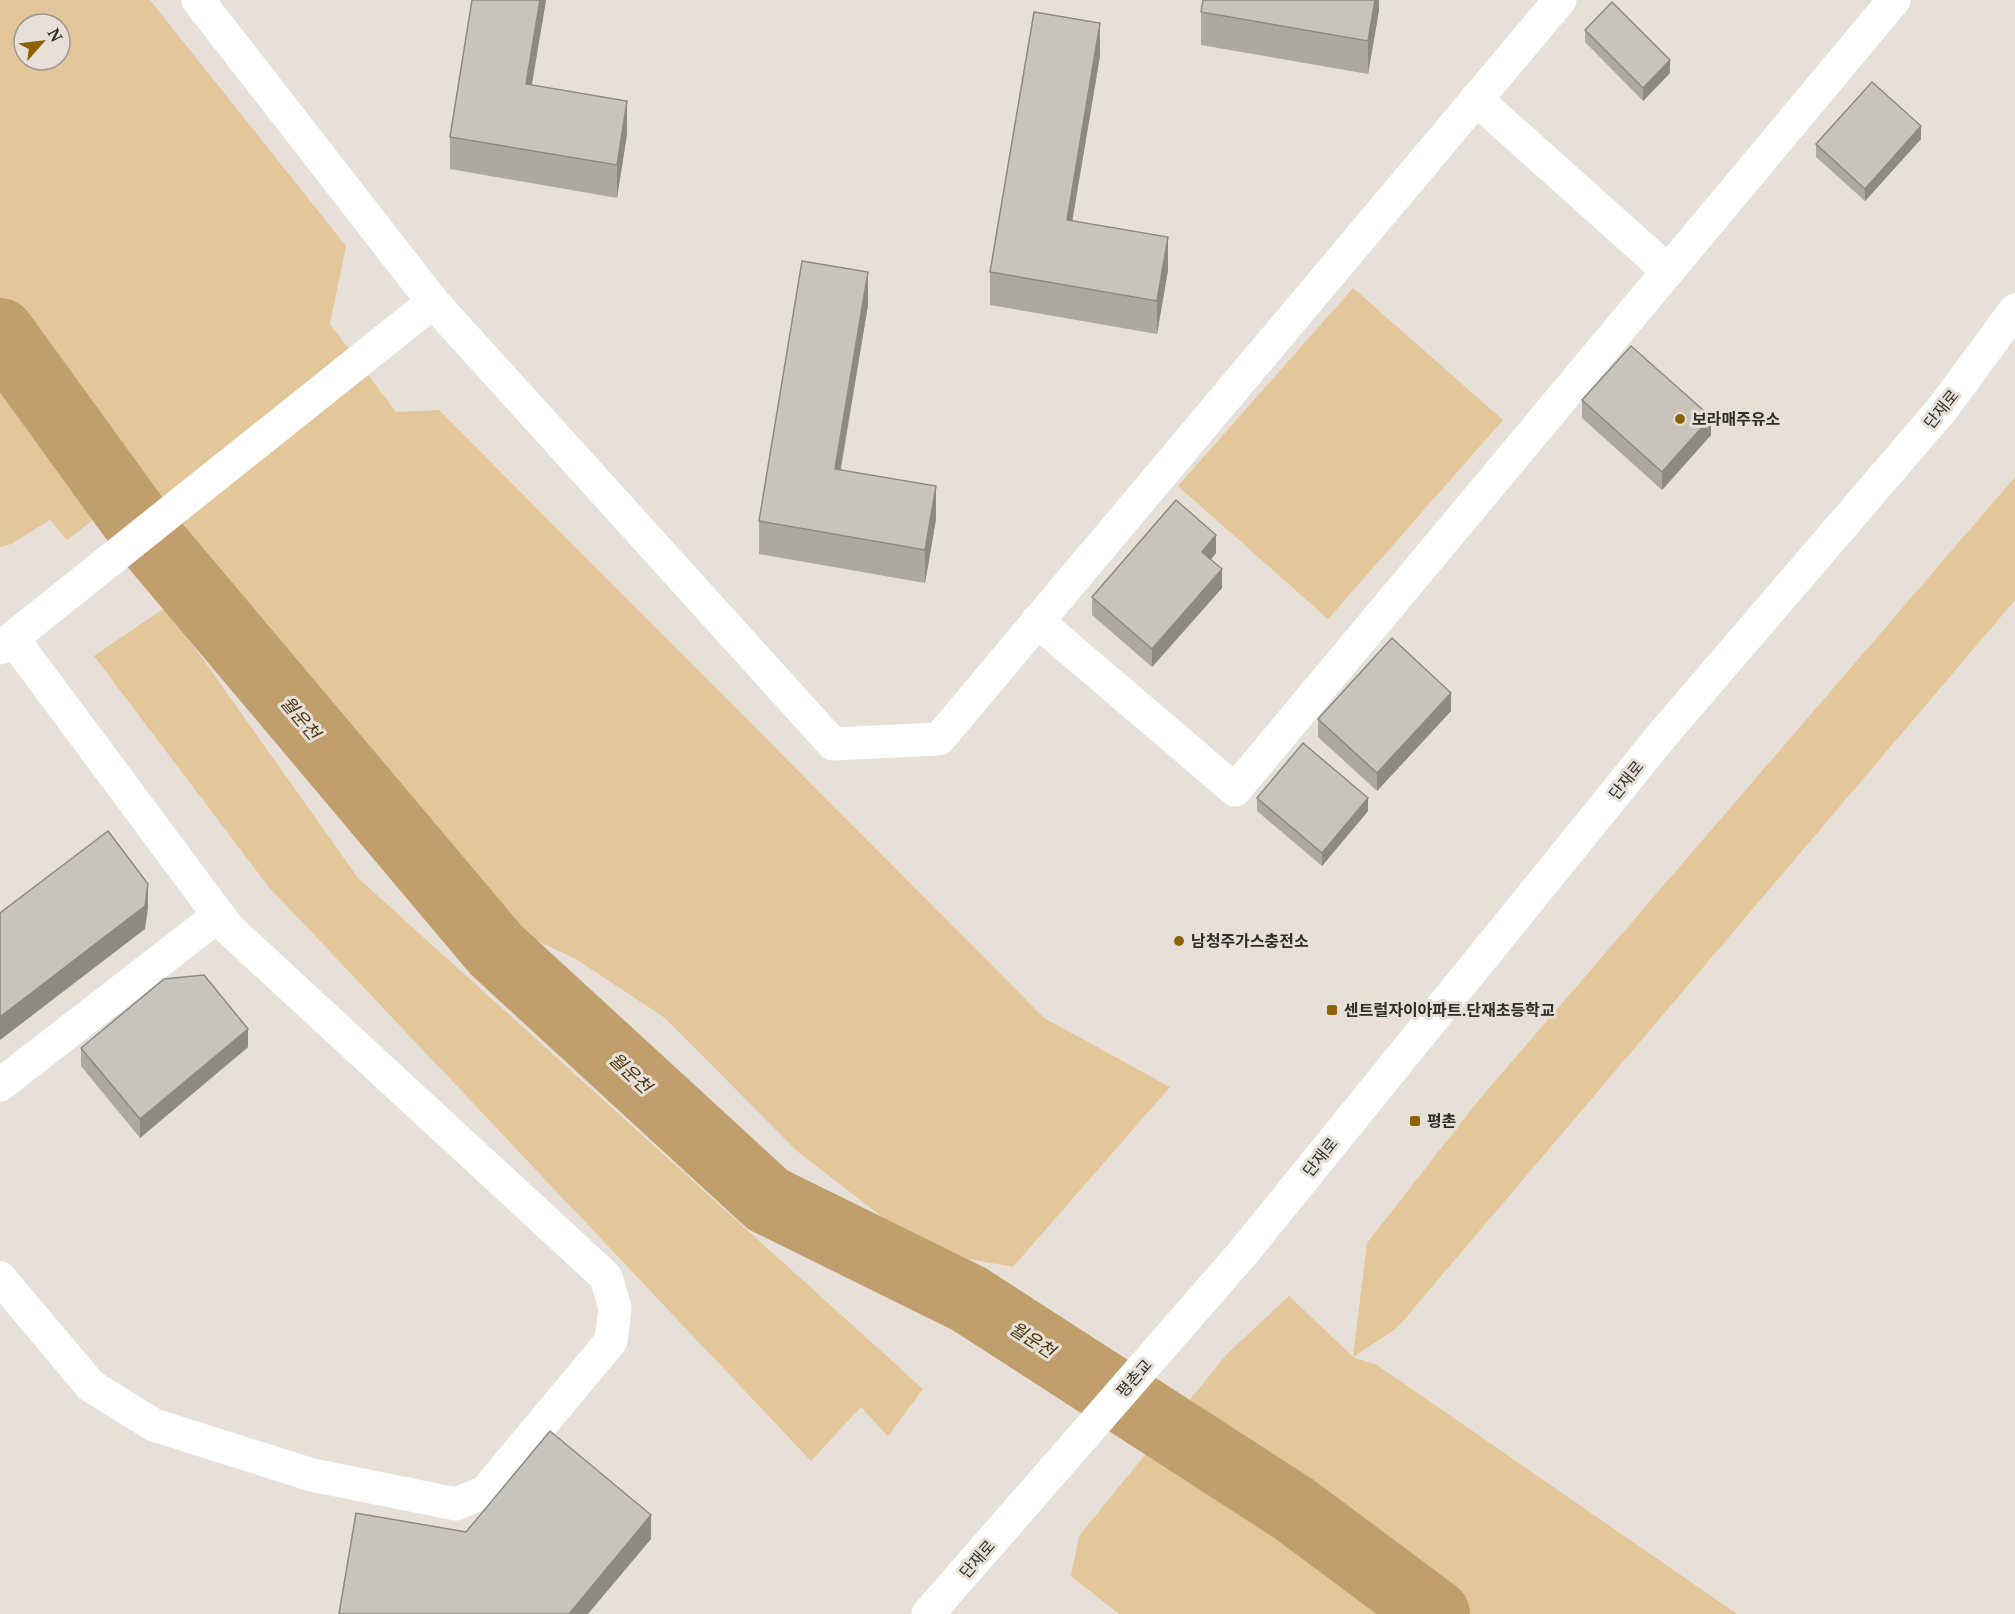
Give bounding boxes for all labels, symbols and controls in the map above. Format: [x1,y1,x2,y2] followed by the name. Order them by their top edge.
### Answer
[12,12,72,72] north arrow
[43,24,68,46] text: N
[1919,385,1964,433] street label: 단재로
[1692,408,1781,430] place label: 보라매주유소
[1673,412,1687,426] marker: 보라매주유소
[276,691,327,746] water label: 월운천
[1604,756,1649,804] street label: 단재로
[1191,930,1309,952] place label: 남청주가스충전소
[1172,934,1186,948] marker: 남청주가스충전소
[1344,999,1555,1021] place label: 센트럴자이아파트.단재초등학교
[1325,1003,1339,1017] marker: 센트럴자이아파트.단재초등학교
[604,1047,659,1100] water label: 월운천
[1427,1110,1456,1132] place label: 평촌
[1408,1114,1422,1128] marker: 평촌
[1298,1133,1343,1181] street label: 단재로
[1005,1316,1062,1364] water label: 월운천
[1111,1354,1157,1402] street label: 평촌교
[954,1535,1000,1583] street label: 단재로

